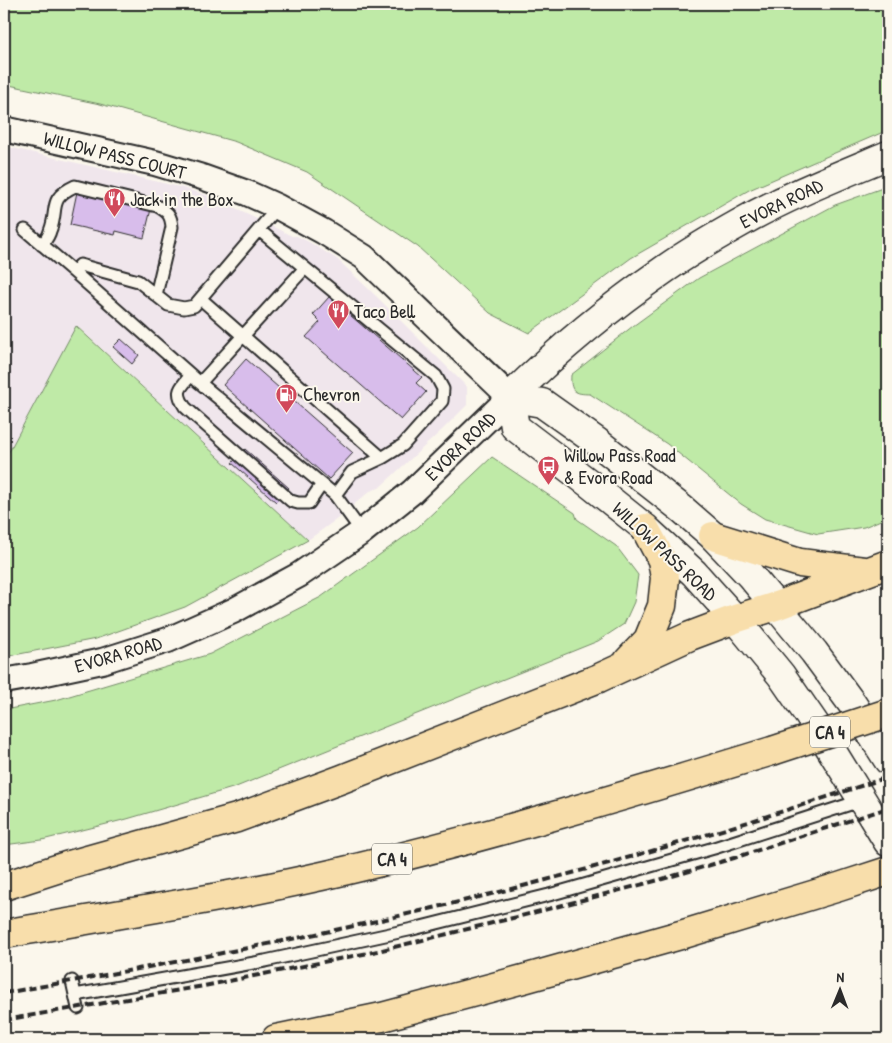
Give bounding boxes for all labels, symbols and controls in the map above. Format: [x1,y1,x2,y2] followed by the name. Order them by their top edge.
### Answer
[41,125,190,186] street label: WILLOW PASS COURT
[735,172,827,234] street label: EVORA ROAD
[130,186,234,212] place label: Jack in the Box
[102,187,126,218] restaurant icon: Jack in the Box
[354,298,416,324] place label: Taco Bell
[326,299,350,330] restaurant icon: Taco Bell
[303,381,360,407] place label: Chevron
[275,382,299,413] fuel station icon: Chevron
[419,406,501,486] street label: EVORA ROAD
[564,442,676,490] place label: Willow Pass Road & Evora Road
[536,454,560,485] bus stop icon: Willow Pass Road & Evora Road
[607,496,723,606] street label: WILLOW PASS ROAD
[71,629,165,679] street label: EVORA ROAD
[810,716,850,748] road number: CA 4
[372,844,412,874] road number: CA 4
[814,966,864,1016] north arrow
[836,967,845,986] text: N

